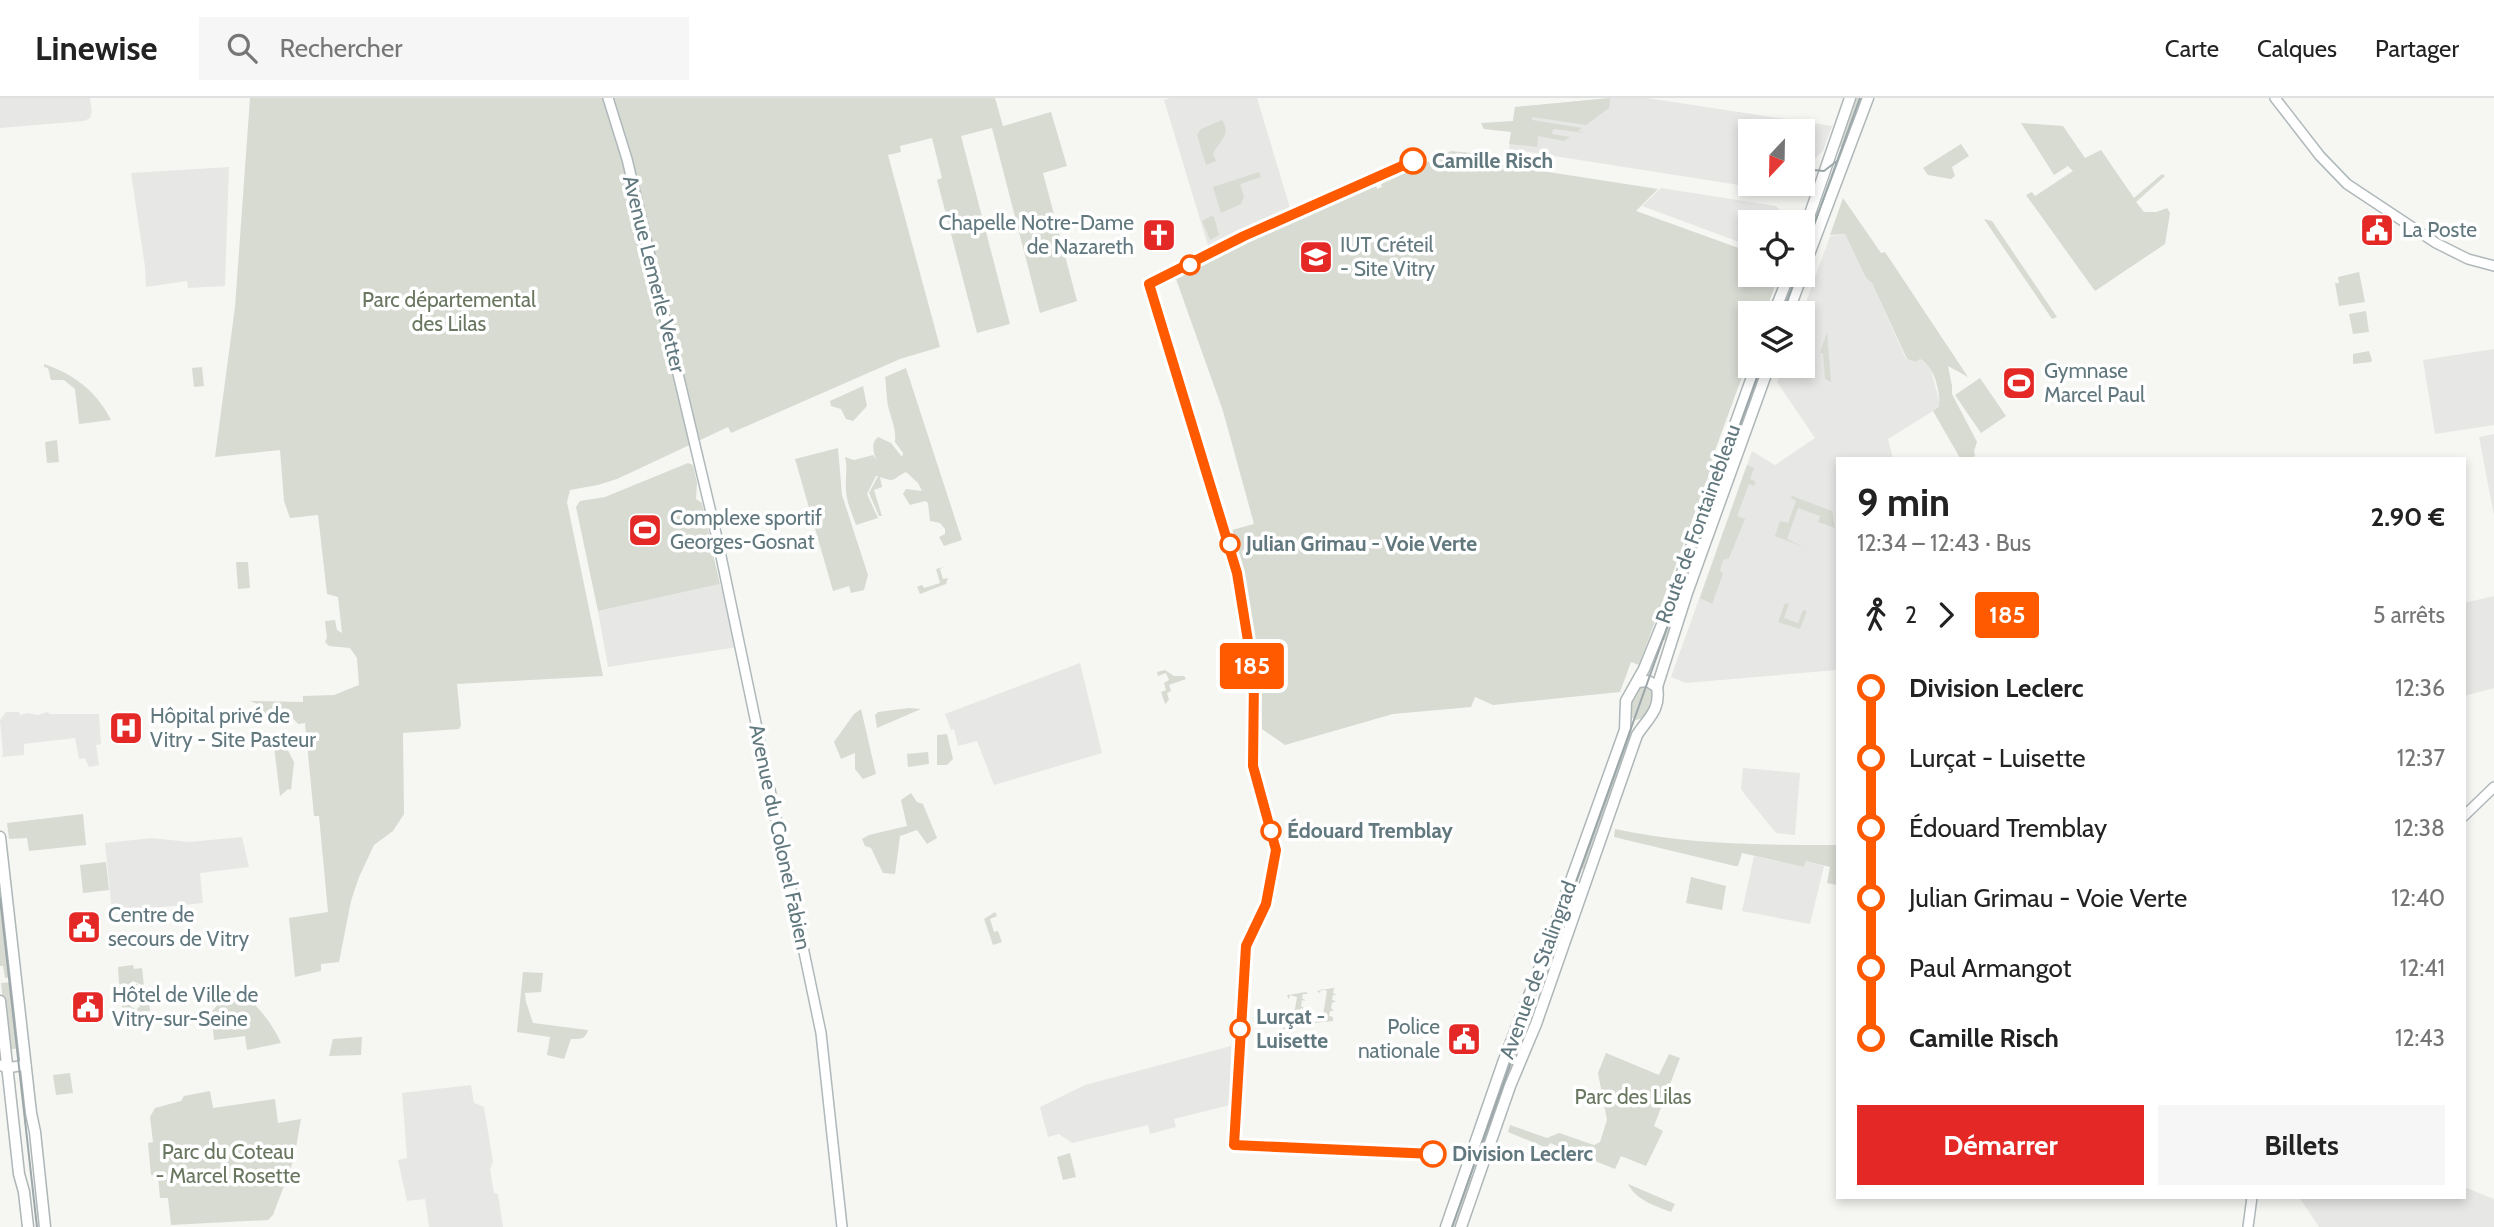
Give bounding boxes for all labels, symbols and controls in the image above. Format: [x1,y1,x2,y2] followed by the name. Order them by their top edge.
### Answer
[199,17,689,80] search box
[35,28,157,68] text: Linewise
[223,29,261,67] icon: search
[279,32,402,64] text: Rechercher
[2165,34,2219,63] text: Carte
[2257,34,2337,63] text: Calques
[2375,34,2459,63] text: Partager
[1738,119,1815,196] north arrow
[1738,119,1815,378] map controls
[1400,148,1426,174] marker: Camille Risch
[1432,148,1553,173] place label: Camille Risch
[618,173,691,375] street label: Avenue Lemerle Vetter
[939,210,1134,259] place label: Chapelle Notre-Dame de Nazareth
[1738,210,1815,287] button: locate
[2358,211,2396,249] public building icon: La Poste
[1140,216,1178,254] church icon: Chapelle Notre-Dame de Nazareth
[2402,217,2477,242] place label: La Poste
[1340,232,1436,281] place label: IUT Créteil - Site Vitry
[1297,238,1335,276] school or university icon: IUT Créteil - Site Vitry
[1180,255,1200,275] unlabelled marker
[362,287,536,336] park label: Parc départemental des Lilas
[1738,301,1815,378] button: layers
[2044,358,2145,407] place label: Gymnase Marcel Paul
[2000,364,2038,402] sports icon: Gymnase Marcel Paul
[1650,421,1745,627] street label: Route de Fontainebleau
[1857,479,1950,526] text: 9 min
[2370,501,2445,533] text: 2.90 €
[670,505,822,554] place label: Complexe sportif Georges-Gosnat
[626,511,664,549] sports icon: Complexe sportif Georges-Gosnat
[1857,529,2031,557] text: 12:34 – 12:43 · Bus
[1245,531,1477,556] place label: Julian Grimau - Voie Verte
[1220,534,1240,554] marker: Julian Grimau - Voie Verte
[1857,596,1895,634] icon: walk
[1927,596,1965,634] icon: forward
[1989,600,2025,629] text: 185
[1905,601,1917,629] text: 2
[2373,601,2445,629] text: 5 arrêts
[1212,643,1292,689] line badge: 185
[1234,651,1270,680] text: 185
[1909,672,2084,704] text: Division Leclerc
[2395,674,2445,702] text: 12:36
[150,703,316,752] place label: Hôpital privé de Vitry - Site Pasteur
[107,709,145,747] hospital icon: Hôpital privé de Vitry - Site Pasteur
[744,722,817,952] street label: Avenue du Colonel Fabien
[1909,742,2086,774] text: Lurçat - Luisette
[2397,744,2445,772] text: 12:37
[1909,812,2107,844] text: Édouard Tremblay
[2394,814,2445,842] text: 12:38
[1287,818,1453,843] place label: Édouard Tremblay
[1261,821,1281,841] marker: Édouard Tremblay
[1494,878,1581,1062] street label: Avenue de Stalingrad
[1909,882,2187,914] text: Julian Grimau - Voie Verte
[2391,884,2445,912] text: 12:40
[108,902,249,951] place label: Centre de secours de Vitry
[65,908,103,946] public building icon: Centre de secours de Vitry
[1909,952,2071,984] text: Paul Armangot
[2400,954,2445,982] text: 12:41
[112,982,259,1031] place label: Hôtel de Ville de Vitry-sur-Seine
[69,988,107,1026] public building icon: Hôtel de Ville de Vitry-sur-Seine
[1256,1004,1328,1053] place label: Lurçat - Luisette
[1358,1014,1440,1063] place label: Police nationale
[1230,1019,1250,1039] marker: Lurçat - Luisette
[1445,1020,1483,1058] public building icon: Police nationale
[1909,1022,2059,1054] text: Camille Risch
[2395,1024,2445,1052] text: 12:43
[1575,1084,1692,1109] park label: Parc des Lilas
[1857,1105,2144,1185] button: Démarrer
[2158,1105,2445,1185] button: Billets
[156,1139,301,1188] park label: Parc du Coteau - Marcel Rosette
[1420,1141,1446,1167] marker: Division Leclerc
[1452,1141,1593,1166] place label: Division Leclerc

